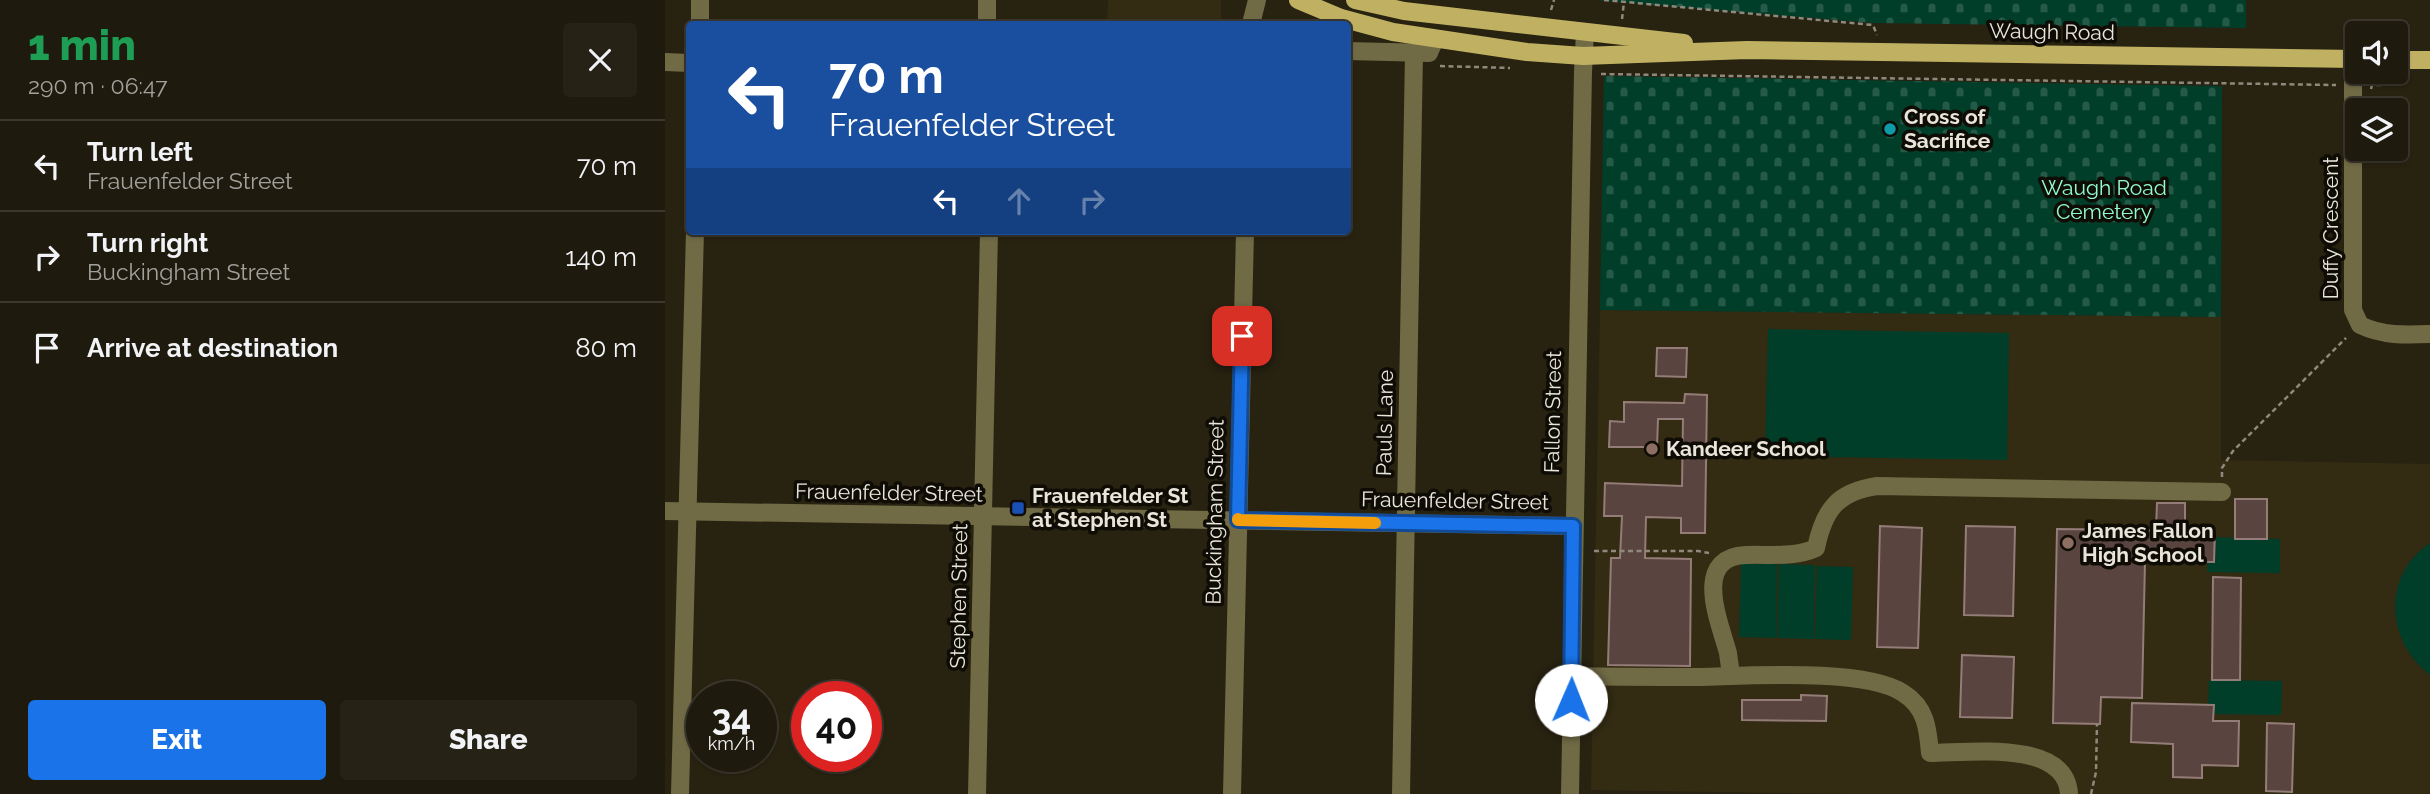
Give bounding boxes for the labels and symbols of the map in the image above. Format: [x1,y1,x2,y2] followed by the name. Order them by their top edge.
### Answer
[1989,18,2115,45] street label: Waugh Road
[1904,104,1991,153] place label: Cross of Sacrifice
[1882,121,1898,137] marker: Cross of Sacrifice
[2318,157,2343,299] street label: Duffy Crescent
[2041,175,2167,224] park label: Waugh Road Cemetery
[1212,306,1272,366] pin
[1539,351,1566,473] street label: Fallon Street
[1371,370,1398,476] street label: Pauls Lane
[1200,419,1229,605] street label: Buckingham Street
[1666,436,1826,461] place label: Kandeer School
[1644,441,1660,457] marker: Kandeer School
[795,478,983,507] street label: Frauenfelder Street
[1032,483,1188,532] place label: Frauenfelder St at Stephen St
[1361,486,1549,515] street label: Frauenfelder Street
[1010,500,1026,516] marker: Frauenfelder St at Stephen St
[2082,518,2214,567] place label: James Fallon High School
[945,523,972,669] street label: Stephen Street
[2060,535,2076,551] marker: James Fallon High School
[1534,663,1608,737] position arrow
[791,681,882,772] speed limit sign: 40

